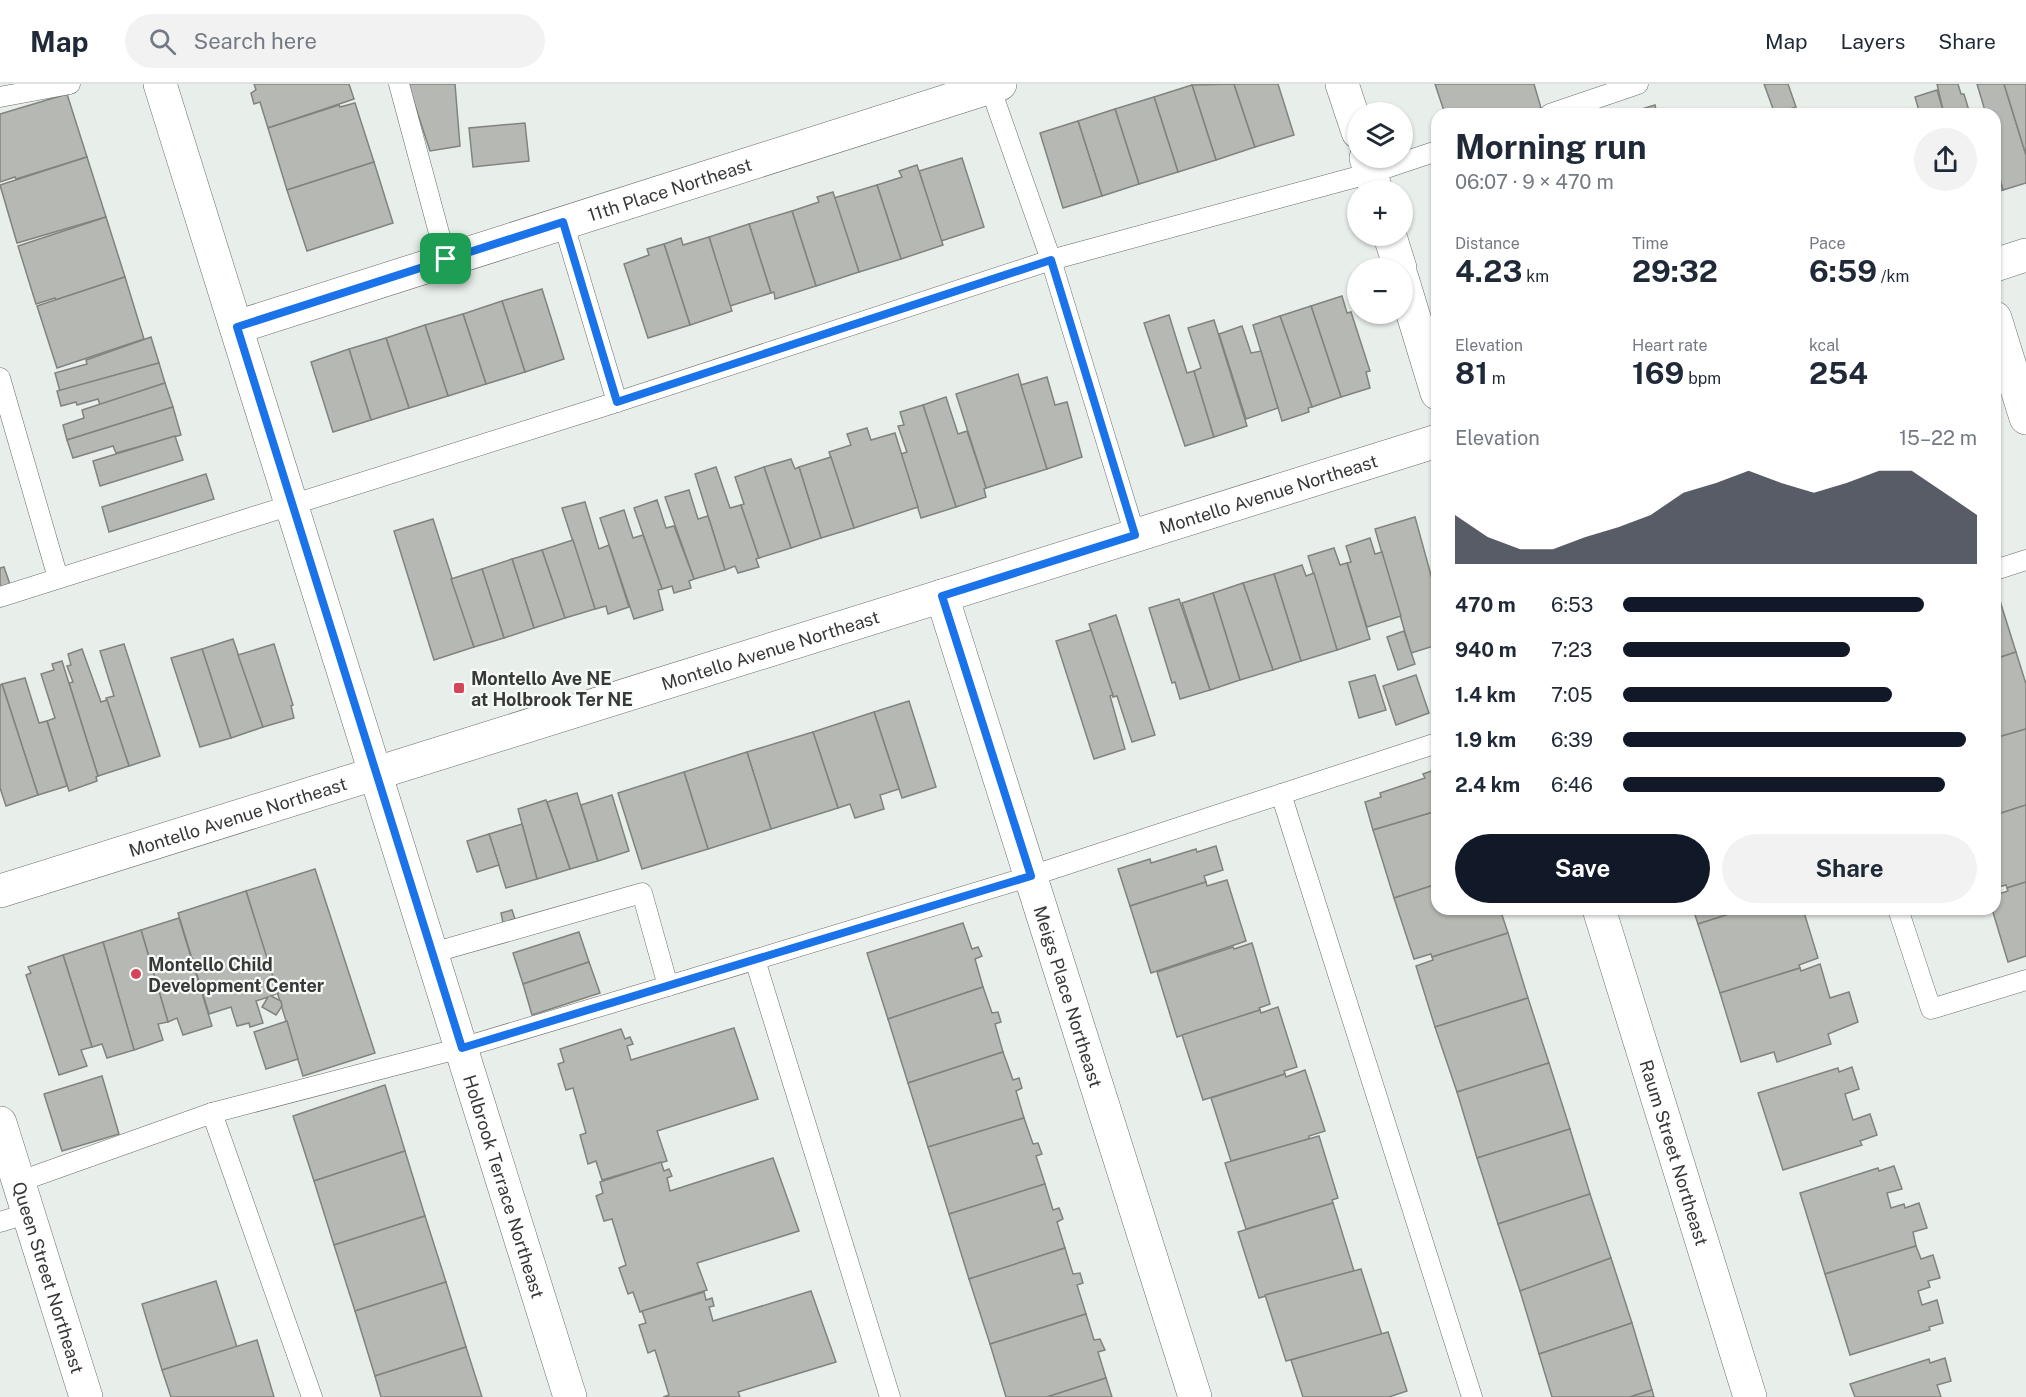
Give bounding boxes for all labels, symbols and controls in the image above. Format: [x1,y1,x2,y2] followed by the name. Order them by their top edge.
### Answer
[125,14,545,68] search box
[30,25,89,58] text: Map
[146,25,179,58] icon: search
[194,28,317,54] text: Search here
[1765,29,1808,54] text: Map
[1841,29,1905,54] text: Layers
[1938,29,1996,54] text: Share
[1347,102,1413,324] map controls
[1347,102,1413,168] button: layers
[1455,128,1647,166] text: Morning run
[1914,128,1977,191] button: share
[585,153,754,225] street label: 11th Place Northeast
[1455,170,1614,194] text: 06:07 · 9 × 470 m
[1347,180,1413,246] button: +
[420,233,471,284] pin
[1455,234,1520,253] text: Distance
[1632,234,1668,253] text: Time
[1809,234,1846,253] text: Pace
[429,242,462,275] icon: arrive
[1455,253,1522,289] text: 4.23
[1632,253,1718,289] text: 29:32
[1809,253,1877,289] text: 6:59
[1347,258,1413,324] button: −
[1522,267,1549,286] text: km
[1877,267,1909,286] text: /km
[1455,336,1523,355] text: Elevation
[1632,336,1708,355] text: Heart rate
[1809,336,1840,355] text: kcal
[1455,355,1488,391] text: 81
[1632,355,1684,391] text: 169
[1809,355,1868,391] text: 254
[1488,369,1506,388] text: m
[1684,369,1721,388] text: bpm
[1455,426,1540,450] text: Elevation
[1899,426,1977,450] text: 15–22 m
[1157,450,1380,538] street label: Montello Avenue Northeast
[1455,593,1516,617] text: 470 m
[1551,593,1593,617] text: 6:53
[658,606,882,694] street label: Montello Avenue Northeast
[1455,638,1517,662] text: 940 m
[1551,638,1592,662] text: 7:23
[471,668,633,710] place label: Montello Ave NE at Holbrook Ter NE
[452,681,466,695] marker: Montello Ave NE at Holbrook Ter NE
[1455,683,1516,707] text: 1.4 km
[1551,683,1593,707] text: 7:05
[1455,728,1516,752] text: 1.9 km
[1551,728,1593,752] text: 6:39
[126,773,349,861] street label: Montello Avenue Northeast
[1455,773,1520,797] text: 2.4 km
[1551,773,1593,797] text: 6:46
[1455,834,1710,903] button: Save
[1722,834,1977,903] button: Share
[1030,903,1107,1090] street label: Meigs Place Northeast
[148,954,325,996] place label: Montello Child Development Center
[129,967,143,981] marker: Montello Child Development Center
[1636,1057,1713,1248] street label: Raum Street Northeast
[460,1072,549,1301] street label: Holbrook Terrace Northeast
[9,1179,88,1376] street label: Queen Street Northeast

